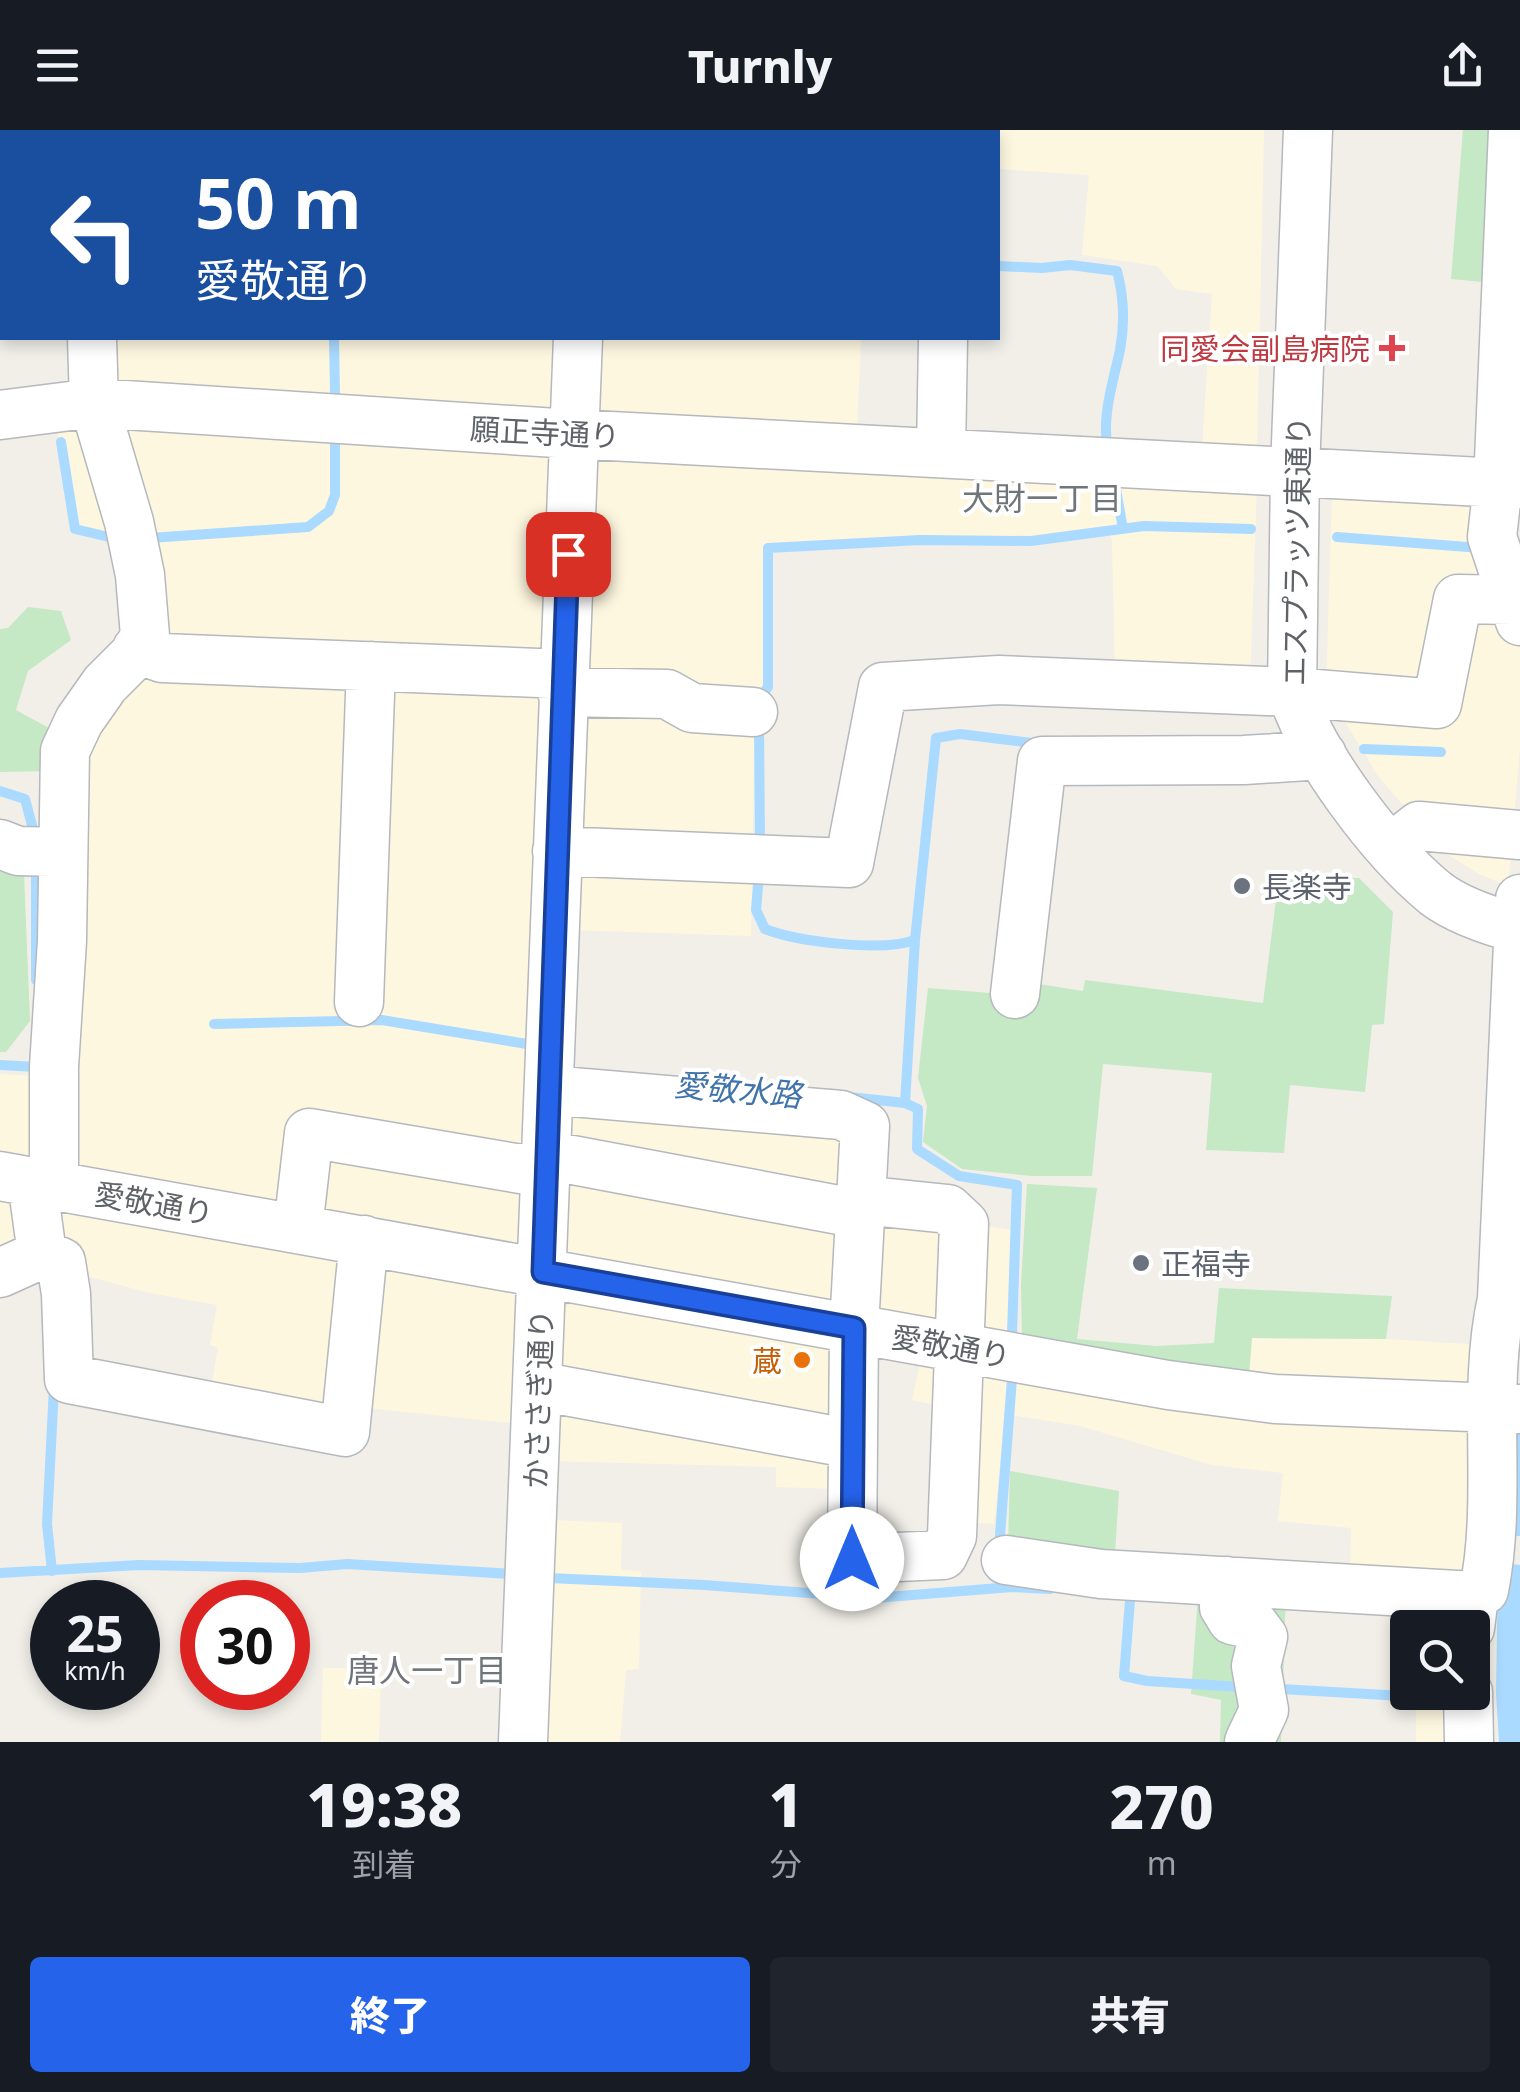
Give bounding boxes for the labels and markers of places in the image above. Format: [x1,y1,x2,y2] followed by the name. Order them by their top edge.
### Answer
[1160,328,1370,369] place label: 同愛会副島病院
[1379,335,1405,361] marker: 同愛会副島病院
[526,512,611,597] pin
[1262,866,1352,907] place label: 長楽寺
[1231,875,1253,897] marker: 長楽寺
[1161,1243,1251,1284] place label: 正福寺
[1130,1252,1152,1274] marker: 正福寺
[752,1340,782,1381] place label: 蔵
[791,1349,813,1371] marker: 蔵

